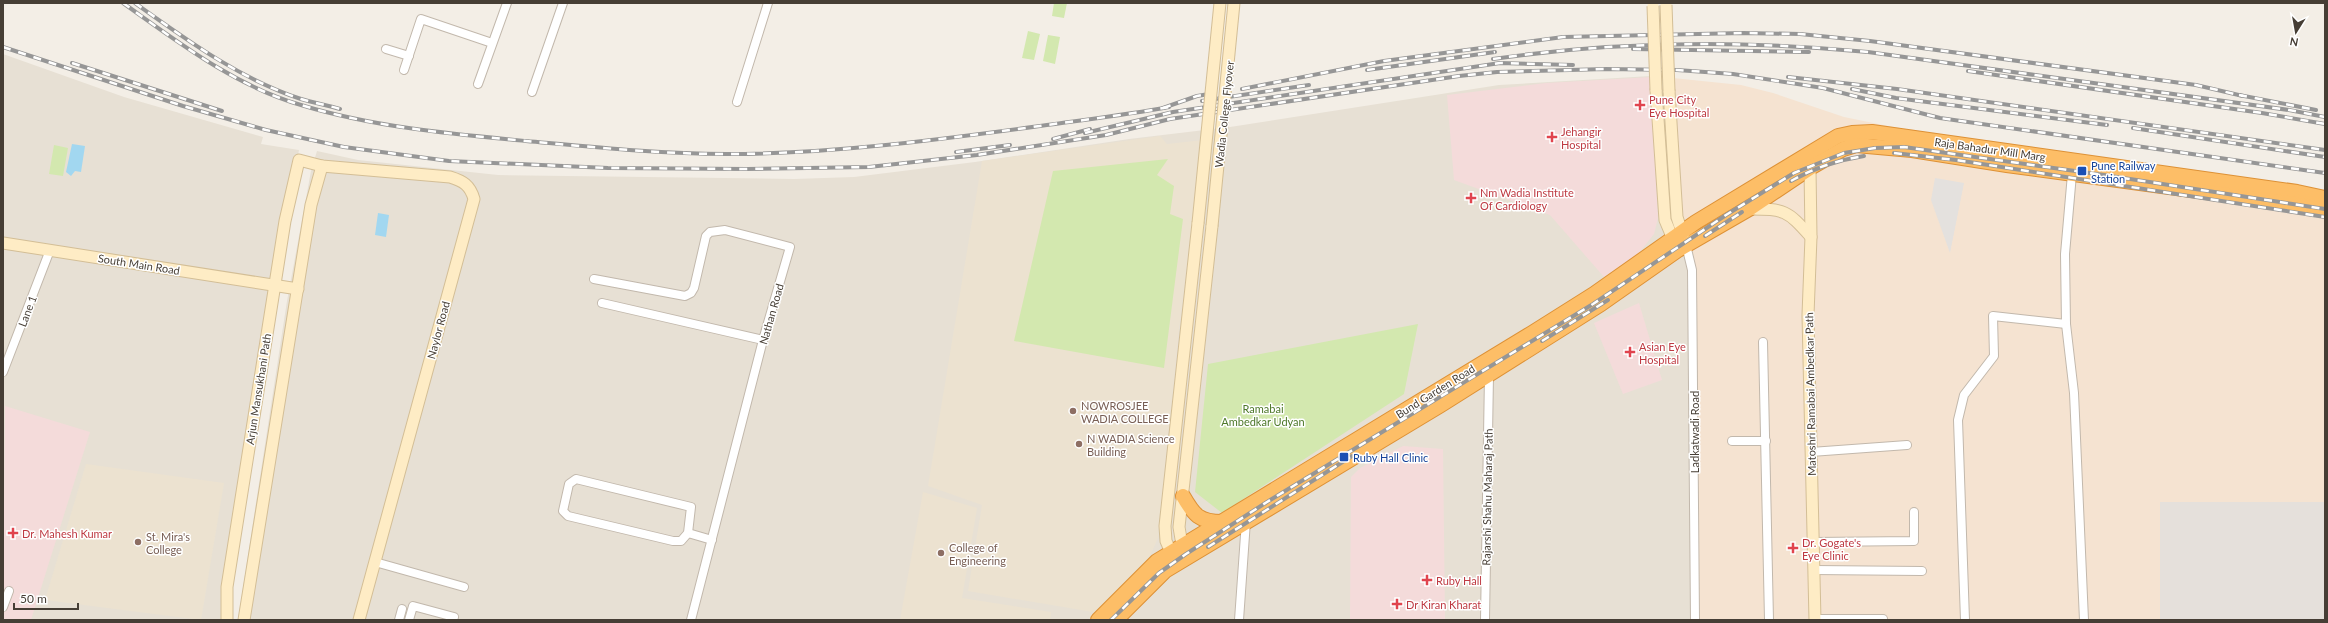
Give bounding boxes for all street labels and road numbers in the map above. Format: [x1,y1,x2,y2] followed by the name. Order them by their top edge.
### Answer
[1212,60,1236,168] street label: Wadia College Flyover
[1934,135,2047,163] street label: Raja Bahadur Mill Marg
[97,251,181,277] street label: South Main Road
[756,282,786,346] street label: Nathan Road
[15,294,39,328] street label: Lane 1
[424,300,452,360] street label: Naylor Road
[1802,312,1818,476] street label: Matoshri Ramabai Ambedkar Path
[243,332,273,446] street label: Arjun Mansukhani Path
[1393,361,1477,421] street label: Bund Garden Road
[1688,391,1701,473] street label: Ladkatwadi Road
[1479,428,1495,566] street label: Rajarshi Shahu Maharaj Path

